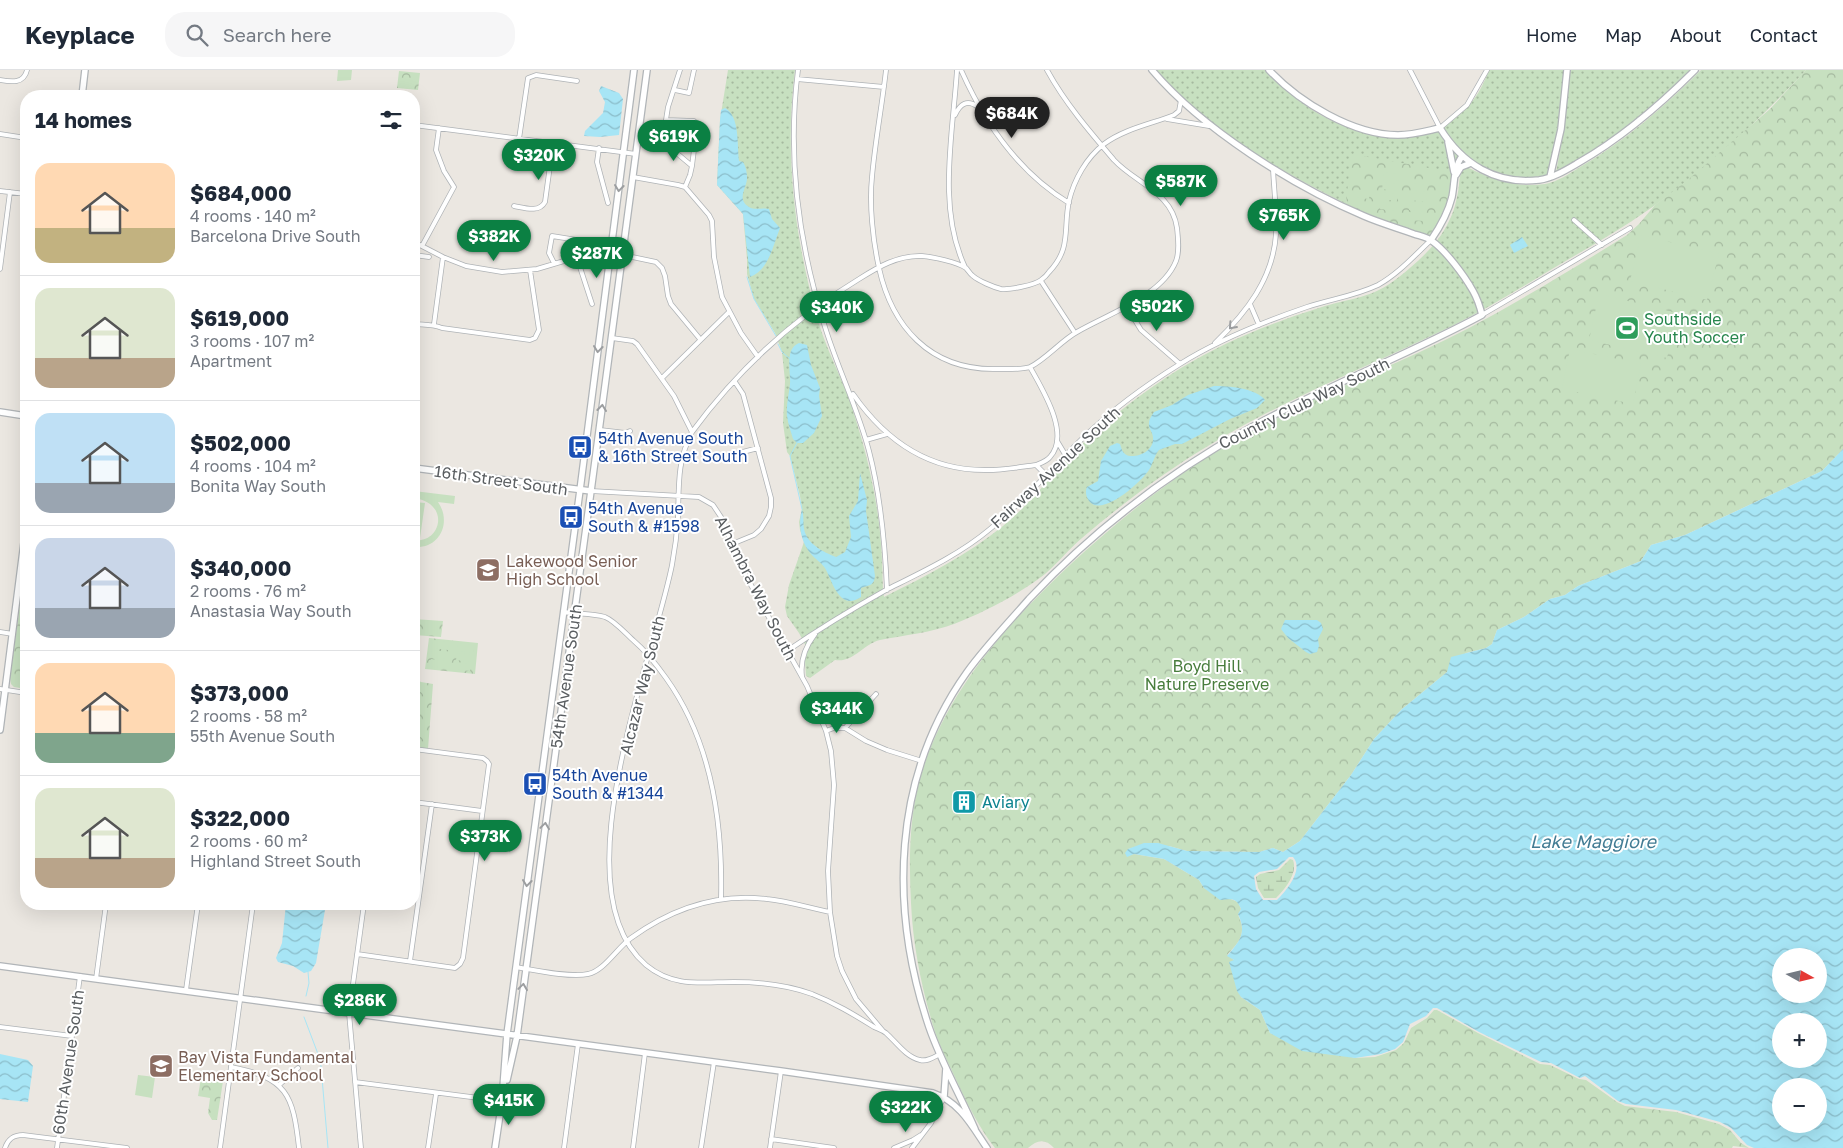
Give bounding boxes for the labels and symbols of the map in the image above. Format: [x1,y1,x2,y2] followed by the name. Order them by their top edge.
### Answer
[977,97,1047,139] pin: $684K
[639,119,709,162] pin: $619K
[504,138,574,181] pin: $320K
[1146,164,1216,207] pin: $587K
[614,183,624,192] one-way arrow
[1249,198,1319,241] pin: $765K
[459,220,529,262] pin: $382K
[562,236,632,279] pin: $287K
[802,290,872,333] pin: $340K
[1122,290,1192,332] pin: $502K
[1644,309,1745,347] place label: Southside Youth Soccer
[1614,315,1640,341] sports icon: Southside Youth Soccer
[1229,320,1238,329] one-way arrow
[593,345,604,353] one-way arrow
[1215,353,1393,453] street label: Country Club Way South
[986,402,1124,532] street label: Fairway Avenue South
[597,404,607,413] one-way arrow
[598,428,748,466] place label: 54th Avenue South & 16th Street South
[567,434,593,460] bus stop icon: 54th Avenue South & 16th Street South
[433,461,569,499] street label: 16th Street South
[588,498,700,536] place label: 54th Avenue South & #1598
[558,504,584,530] bus stop icon: 54th Avenue South & #1598
[711,512,801,664] street label: Alhambra Way South
[506,551,638,589] place label: Lakewood Senior High School
[475,557,501,583] school or university icon: Lakewood Senior High School
[546,603,586,749] street label: 54th Avenue South
[615,613,669,757] street label: Alcazar Way South
[1145,656,1269,694] park label: Boyd Hill Nature Preserve
[802,692,872,734] pin: $344K
[552,765,664,803] place label: 54th Avenue South & #1344
[522,771,548,797] bus stop icon: 54th Avenue South & #1344
[951,789,977,815] building icon: Aviary
[982,792,1030,812] place label: Aviary
[450,820,520,862] pin: $373K
[539,822,550,830] one-way arrow
[1530,830,1658,852] water label: Lake Maggiore
[522,879,533,887] one-way arrow
[1772,948,1828,1002] north arrow
[517,983,528,991] one-way arrow
[325,984,395,1026] pin: $286K
[48,988,88,1136] street label: 60th Avenue South
[178,1047,355,1085] place label: Bay Vista Fundamental Elementary School
[148,1053,174,1079] school or university icon: Bay Vista Fundamental Elementary School
[474,1084,544,1126] pin: $415K
[871,1090,941,1133] pin: $322K

